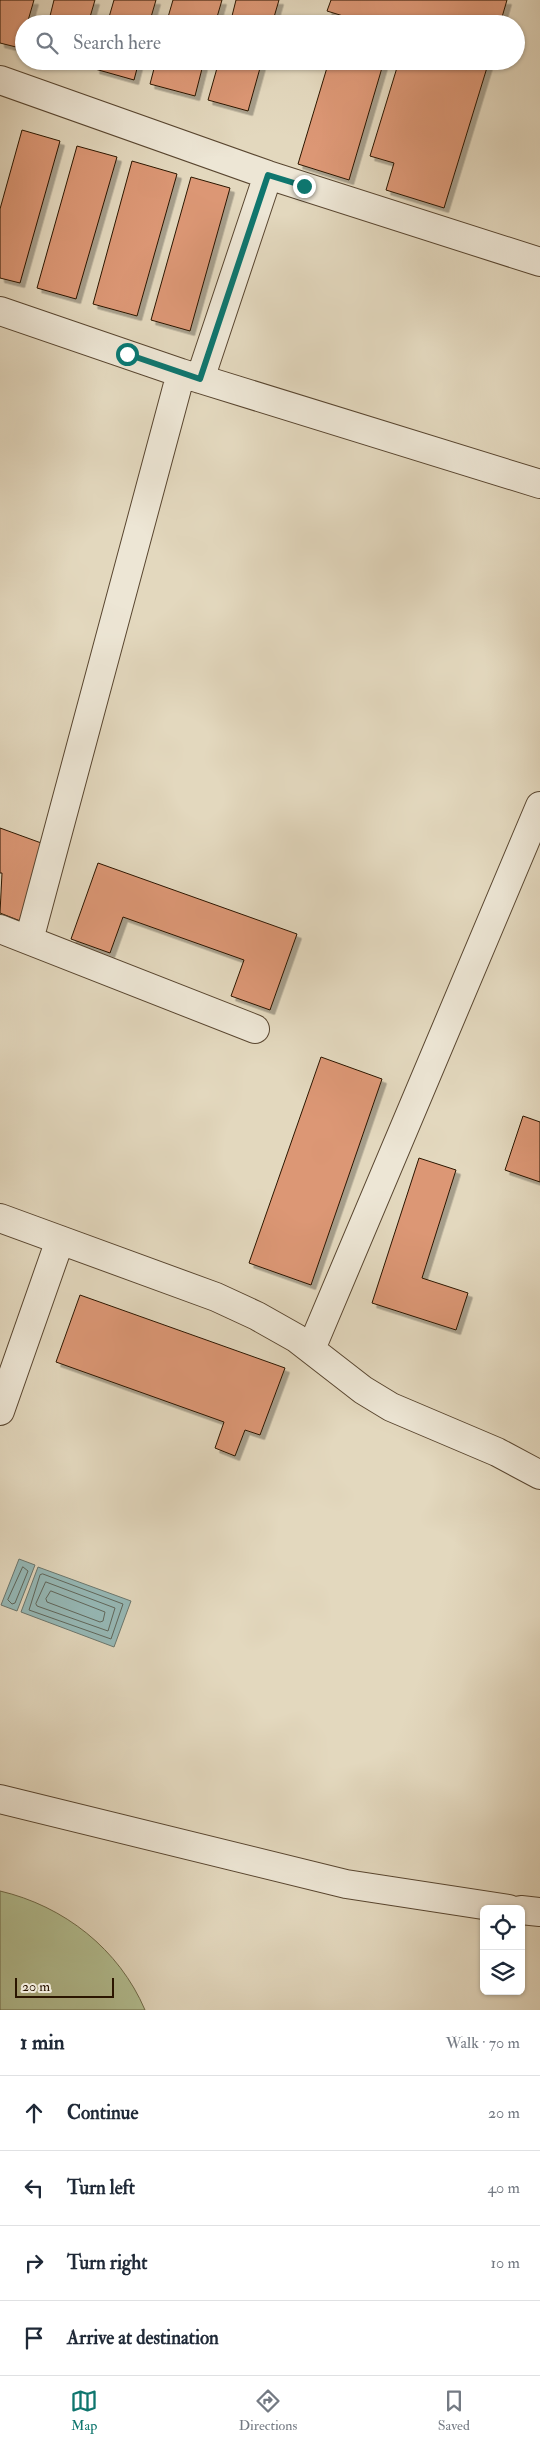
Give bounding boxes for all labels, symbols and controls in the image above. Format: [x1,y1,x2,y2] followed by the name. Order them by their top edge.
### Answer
[15,15,525,70] search box
[33,29,61,57] icon: search
[73,31,161,55] text: Search here
[293,175,316,198] route end
[116,343,139,366] route start
[480,1905,525,1995] map controls
[480,1905,525,1950] button: locate
[480,1950,525,1995] button: layers
[15,1975,114,1998] scale bar
[22,1978,50,1995] text: 20 m
[20,2029,65,2056] text: 1 min
[446,2033,520,2053] text: Walk · 70 m
[20,2099,48,2127] icon: ahead
[67,2101,138,2125] text: Continue
[488,2103,520,2123] text: 20 m
[20,2174,48,2202] icon: left
[67,2176,135,2200] text: Turn left
[487,2178,520,2198] text: 40 m
[20,2249,48,2277] icon: right
[67,2251,147,2275] text: Turn right
[490,2253,520,2273] text: 10 m
[20,2324,48,2352] icon: arrive
[67,2326,219,2350] text: Arrive at destination
[70,2387,98,2434] tab: Map
[239,2387,297,2434] tab: Directions
[438,2387,470,2434] tab: Saved

